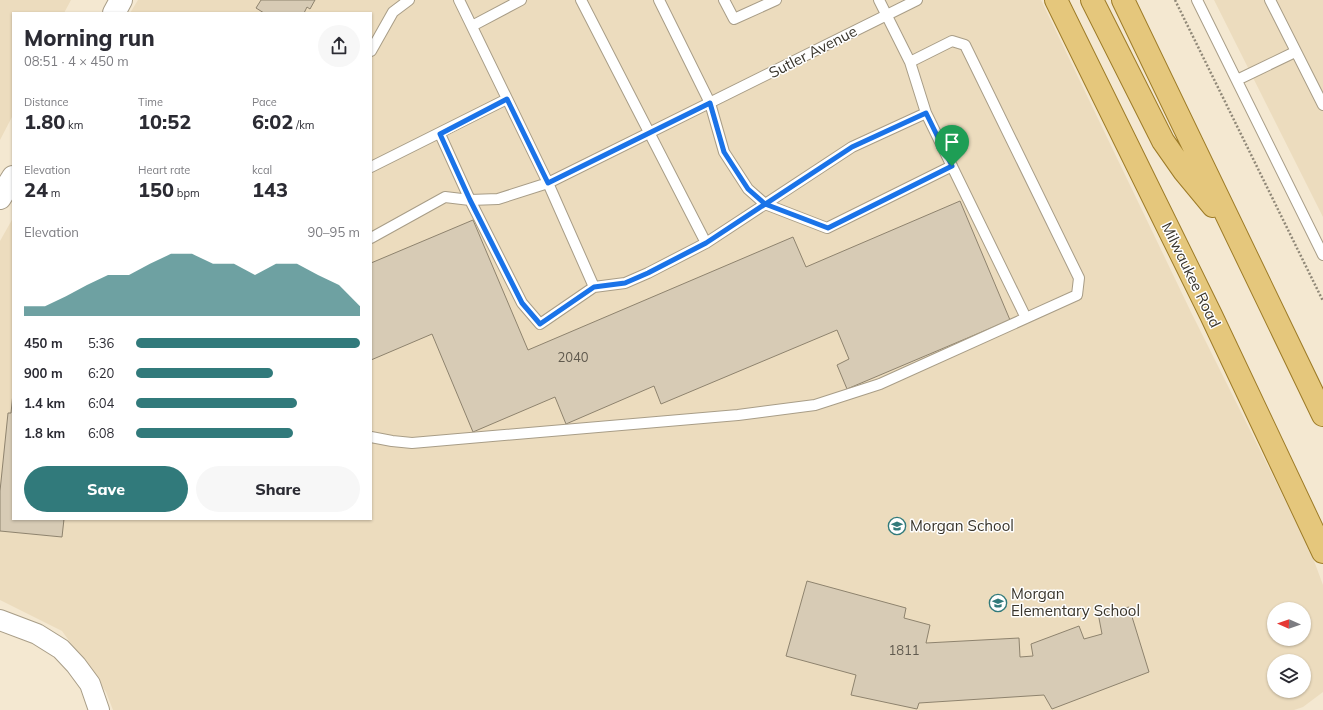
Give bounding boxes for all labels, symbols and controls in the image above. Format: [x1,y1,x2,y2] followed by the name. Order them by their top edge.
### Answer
[765,21,860,82] street label: Sutler Avenue
[24,24,155,52] text: Morning run
[318,25,360,67] button: share
[24,53,129,69] text: 08:51 · 4 × 450 m
[24,95,68,109] text: Distance
[138,95,163,109] text: Time
[252,95,277,109] text: Pace
[24,109,65,134] text: 1.80
[138,109,191,134] text: 10:52
[252,109,293,134] text: 6:02
[65,118,83,132] text: km
[293,118,315,132] text: /km
[935,125,969,166] pin
[941,131,963,153] icon: arrive
[24,163,71,177] text: Elevation
[138,163,190,177] text: Heart rate
[252,163,272,177] text: kcal
[24,177,48,202] text: 24
[138,177,174,202] text: 150
[252,177,288,202] text: 143
[48,186,61,200] text: m
[174,186,200,200] text: bpm
[1158,219,1225,331] street label: Milwaukee Road
[24,224,79,240] text: Elevation
[307,224,360,240] text: 90–95 m
[24,335,63,351] text: 450 m
[88,335,114,351] text: 5:36
[557,349,589,365] house number: 2040
[24,365,63,381] text: 900 m
[88,365,114,381] text: 6:20
[24,395,65,411] text: 1.4 km
[88,395,114,411] text: 6:04
[24,425,65,441] text: 1.8 km
[88,425,114,441] text: 6:08
[24,466,188,512] button: Save
[196,466,360,512] button: Share
[887,516,907,536] school or university icon: Morgan School
[910,516,1014,535] place label: Morgan School
[1011,584,1140,620] place label: Morgan Elementary School
[988,593,1008,613] school or university icon: Morgan Elementary School
[1267,602,1311,646] north arrow
[1267,602,1311,698] map controls
[888,642,920,658] house number: 1811
[1267,654,1311,698] button: layers

